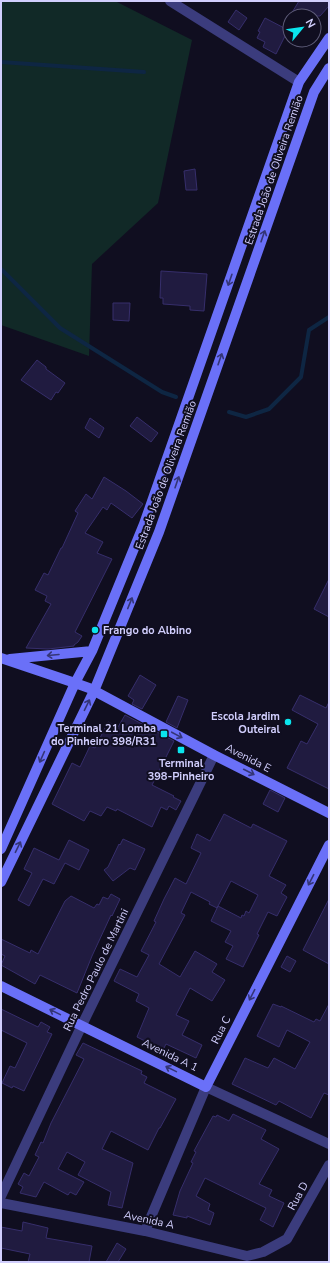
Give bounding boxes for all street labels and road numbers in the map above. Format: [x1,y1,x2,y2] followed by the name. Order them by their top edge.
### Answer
[241,93,307,247] street label: Estrada João de Oliveira Remião
[132,398,200,552] street label: Estrada João de Oliveira Remião
[223,740,273,776] street label: Avenida E
[60,906,132,1034] street label: Rua Pedro Paulo de Martini
[208,1013,234,1047] street label: Rua C
[140,1035,200,1075] street label: Avenida A 1
[284,1179,312,1213] street label: Rua D
[122,1207,176,1233] street label: Avenida A

